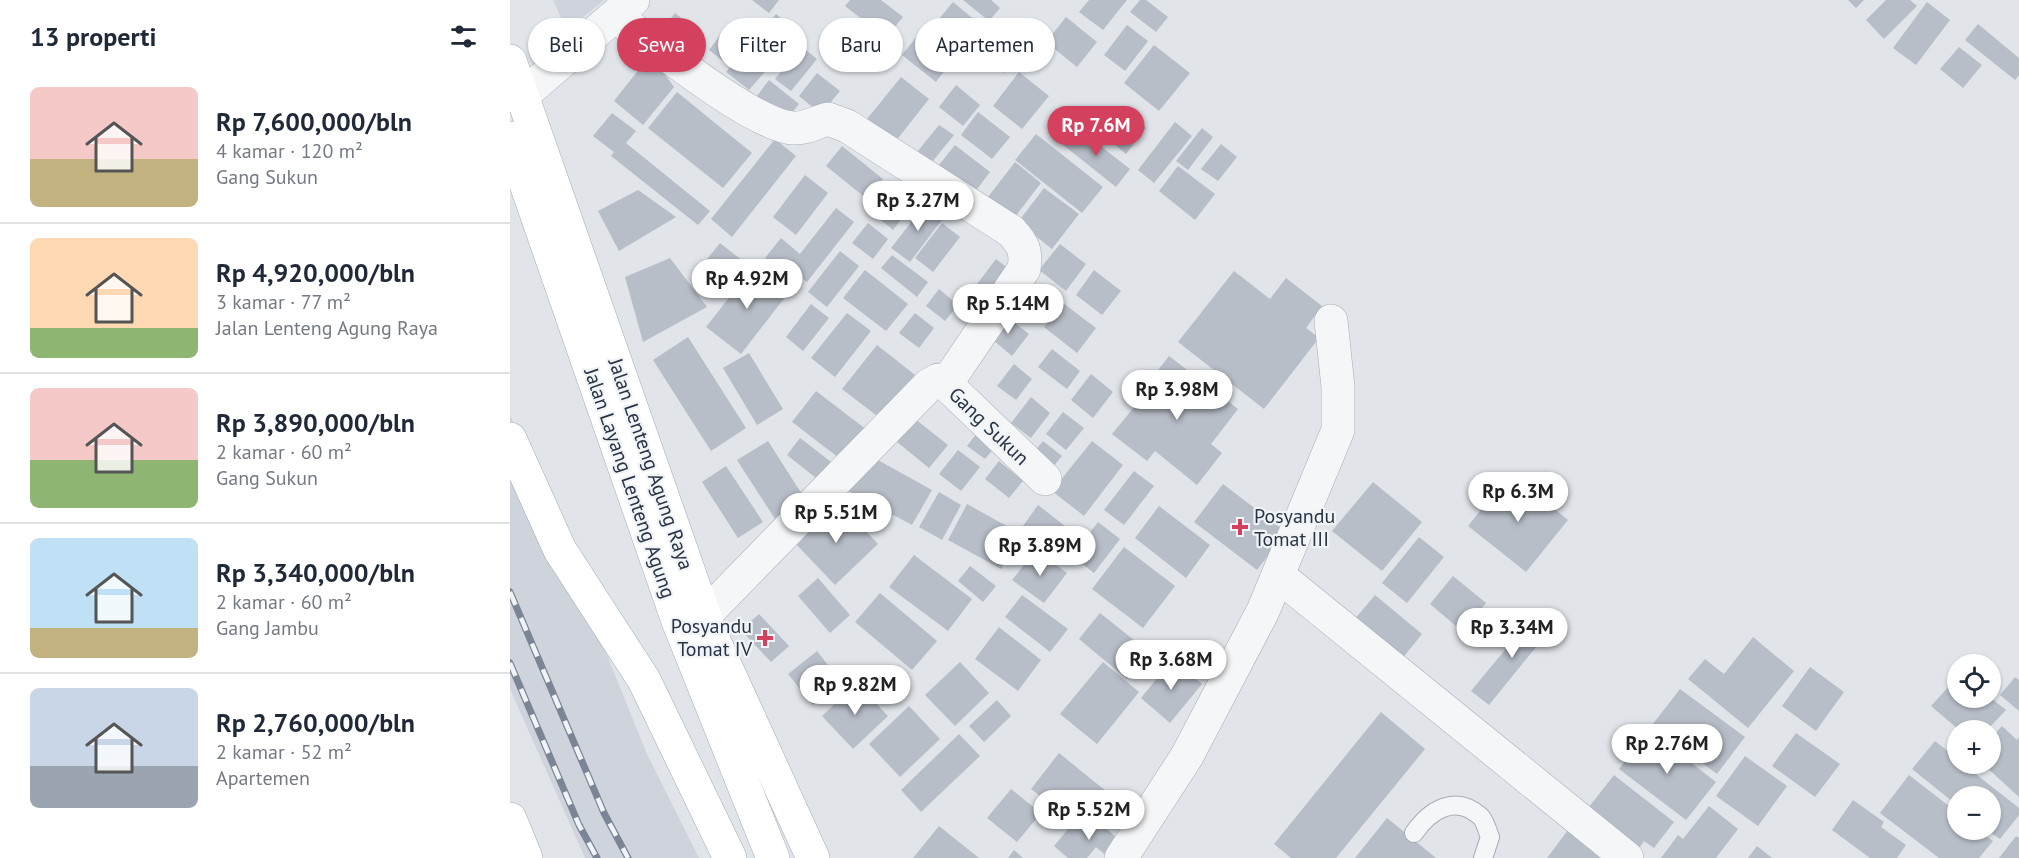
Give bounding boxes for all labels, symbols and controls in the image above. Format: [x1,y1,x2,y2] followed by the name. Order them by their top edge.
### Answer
[528,18,605,72] chip: Beli
[617,18,706,72] chip: Sewa
[718,18,807,72] chip: Filter
[819,18,903,72] chip: Baru
[915,18,1055,72] chip: Apartemen
[30,20,156,53] text: 13 properti
[447,20,480,53] icon: filters
[216,105,412,138] text: Rp 7,600,000/bln
[1041,106,1151,157] pin: Rp 7.6M
[78,111,150,183] icon: home
[1061,112,1131,138] text: Rp 7.6M
[216,138,363,164] text: 4 kamar · 120 m²
[216,164,318,190] text: Gang Sukun
[856,181,980,232] pin: Rp 3.27M
[877,187,959,213] text: Rp 3.27M
[216,256,415,289] text: Rp 4,920,000/bln
[685,259,809,310] pin: Rp 4.92M
[78,262,150,334] icon: home
[706,265,788,291] text: Rp 4.92M
[946,284,1070,335] pin: Rp 5.14M
[216,289,351,315] text: 3 kamar · 77 m²
[967,290,1049,316] text: Rp 5.14M
[216,315,438,341] text: Jalan Lenteng Agung Raya
[602,354,699,573] street label: Jalan Lenteng Agung Raya
[578,363,682,602] street label: Jalan Layang Lenteng Agung
[1115,370,1239,421] pin: Rp 3.98M
[1136,376,1218,402] text: Rp 3.98M
[943,381,1035,471] street label: Gang Sukun
[216,406,415,439] text: Rp 3,890,000/bln
[78,412,150,484] icon: home
[216,439,352,465] text: 2 kamar · 60 m²
[216,465,318,491] text: Gang Sukun
[1463,472,1573,523] pin: Rp 6.3M
[1482,478,1554,504] text: Rp 6.3M
[774,493,898,544] pin: Rp 5.51M
[795,499,877,525] text: Rp 5.51M
[1254,503,1335,552] place label: Posyandu Tomat III
[1231,518,1249,536] marker: Posyandu Tomat III
[978,526,1102,577] pin: Rp 3.89M
[999,532,1081,558] text: Rp 3.89M
[216,556,415,589] text: Rp 3,340,000/bln
[78,562,150,634] icon: home
[216,589,352,615] text: 2 kamar · 60 m²
[1450,608,1574,659] pin: Rp 3.34M
[671,613,753,662] place label: Posyandu Tomat IV
[1471,614,1553,640] text: Rp 3.34M
[216,615,319,641] text: Gang Jambu
[756,629,774,647] marker: Posyandu Tomat IV
[1109,640,1233,691] pin: Rp 3.68M
[1130,646,1212,672] text: Rp 3.68M
[1947,654,2001,840] map controls
[1947,654,2001,708] button: locate
[793,665,917,716] pin: Rp 9.82M
[814,671,896,697] text: Rp 9.82M
[216,706,415,739] text: Rp 2,760,000/bln
[78,712,150,784] icon: home
[1947,720,2001,774] button: +
[1605,724,1729,775] pin: Rp 2.76M
[1626,730,1708,756] text: Rp 2.76M
[216,739,352,765] text: 2 kamar · 52 m²
[216,765,310,791] text: Apartemen
[1947,786,2001,840] button: −
[1027,790,1151,841] pin: Rp 5.52M
[1048,796,1130,822] text: Rp 5.52M

